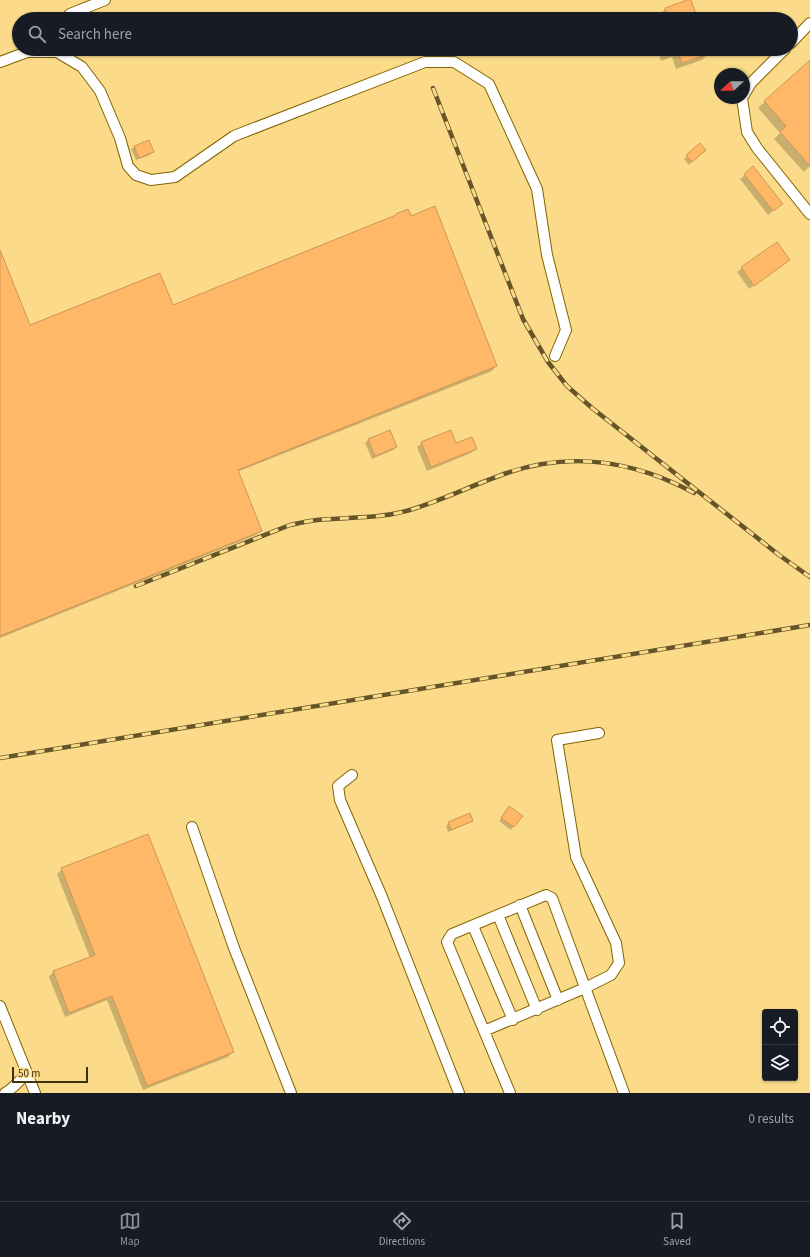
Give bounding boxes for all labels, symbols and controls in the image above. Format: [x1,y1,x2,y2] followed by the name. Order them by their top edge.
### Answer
[12,12,798,56] search box
[26,23,48,45] icon: search
[58,24,132,45] text: Search here
[714,68,750,104] north arrow
[762,1009,798,1081] map controls
[762,1009,798,1045] button: locate
[762,1045,798,1081] button: layers
[12,1065,88,1084] scale bar
[18,1066,40,1081] text: 50 m
[16,1107,70,1131] text: Nearby
[749,1110,794,1128] text: 0 results
[119,1210,141,1249] tab: Map
[379,1210,425,1249] tab: Directions
[663,1210,691,1249] tab: Saved

